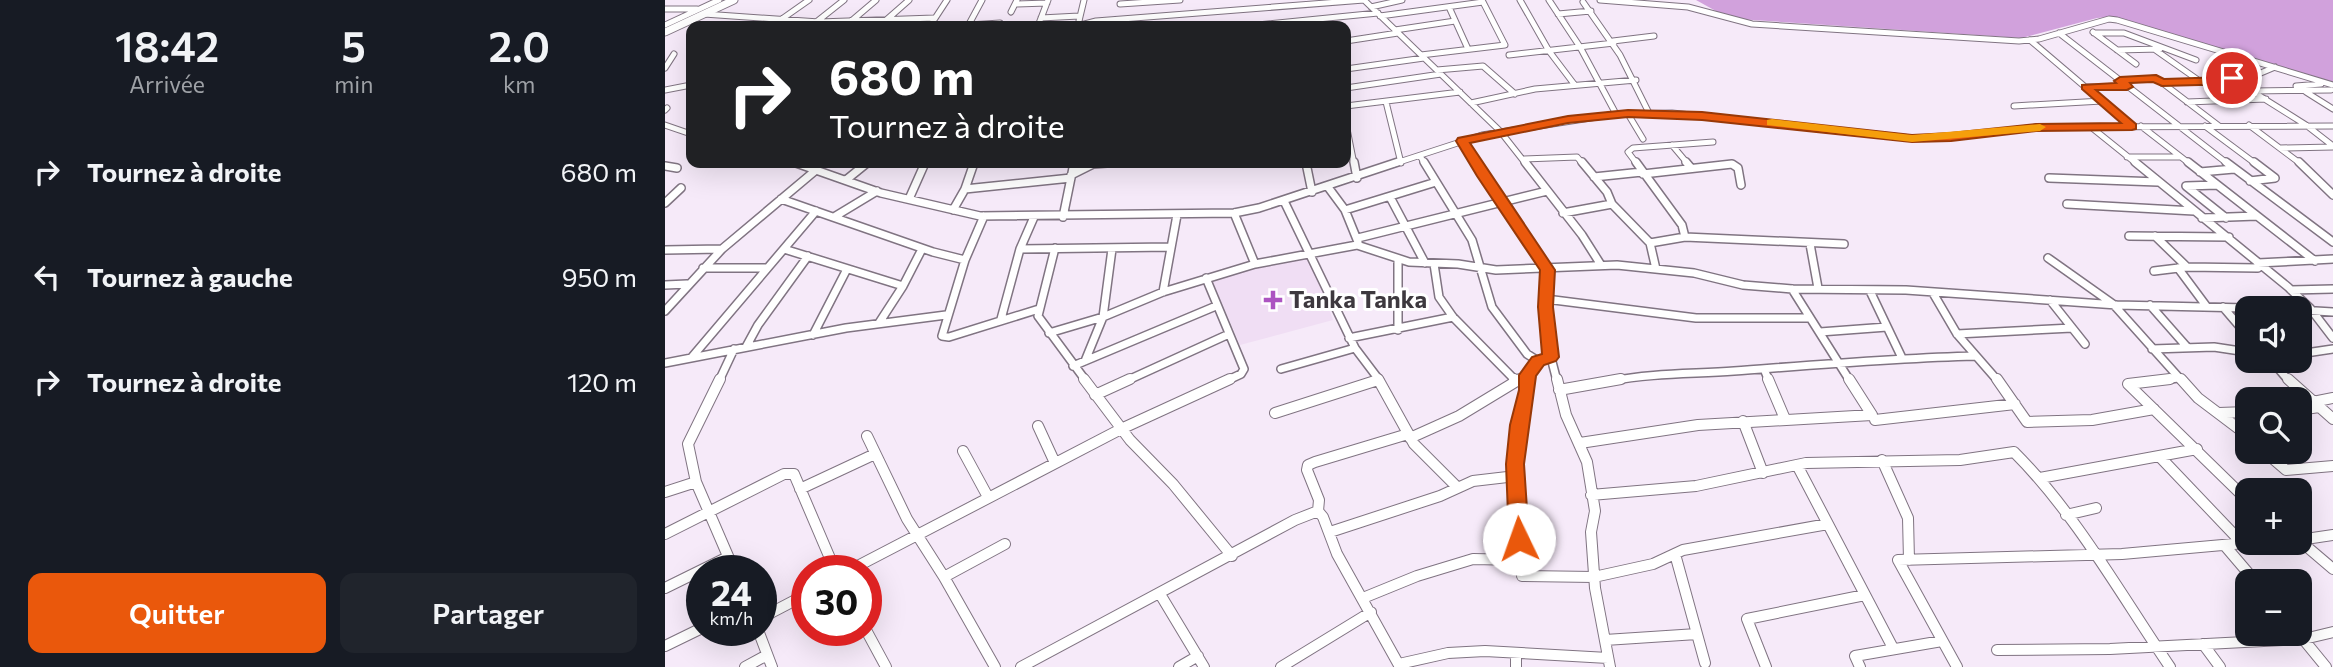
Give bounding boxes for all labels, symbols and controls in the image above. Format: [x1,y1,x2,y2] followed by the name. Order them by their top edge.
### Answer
[115,19,219,71] text: 18:42
[342,19,366,71] text: 5
[488,19,550,71] text: 2.0
[829,45,974,105] text: 680 m
[2202,48,2262,108] pin
[714,49,805,140] icon: right
[2213,59,2251,97] icon: arrive
[129,70,205,98] text: Arrivée
[334,70,373,98] text: min
[503,70,535,98] text: km
[829,105,1065,145] text: Tournez à droite
[28,153,66,191] icon: right
[87,156,282,187] text: Tournez à droite
[561,156,637,187] text: 680 m
[28,258,66,296] icon: left
[87,261,293,292] text: Tournez à gauche
[562,261,637,292] text: 950 m
[1289,284,1427,313] place label: Tanka Tanka
[1263,290,1283,310] marker: Tanka Tanka
[2235,296,2312,646] map controls
[2235,296,2312,373] button: sound
[28,363,66,401] icon: right
[87,366,282,397] text: Tournez à droite
[567,366,637,397] text: 120 m
[2235,387,2312,464] button: search
[2235,478,2312,555] button: +
[1482,502,1556,576] position arrow
[791,555,882,646] speed limit sign: 30
[2235,569,2312,646] button: −
[711,570,752,613] text: 24
[28,573,326,653] button: Quitter
[340,573,637,653] button: Partager
[710,607,753,629] text: km/h

